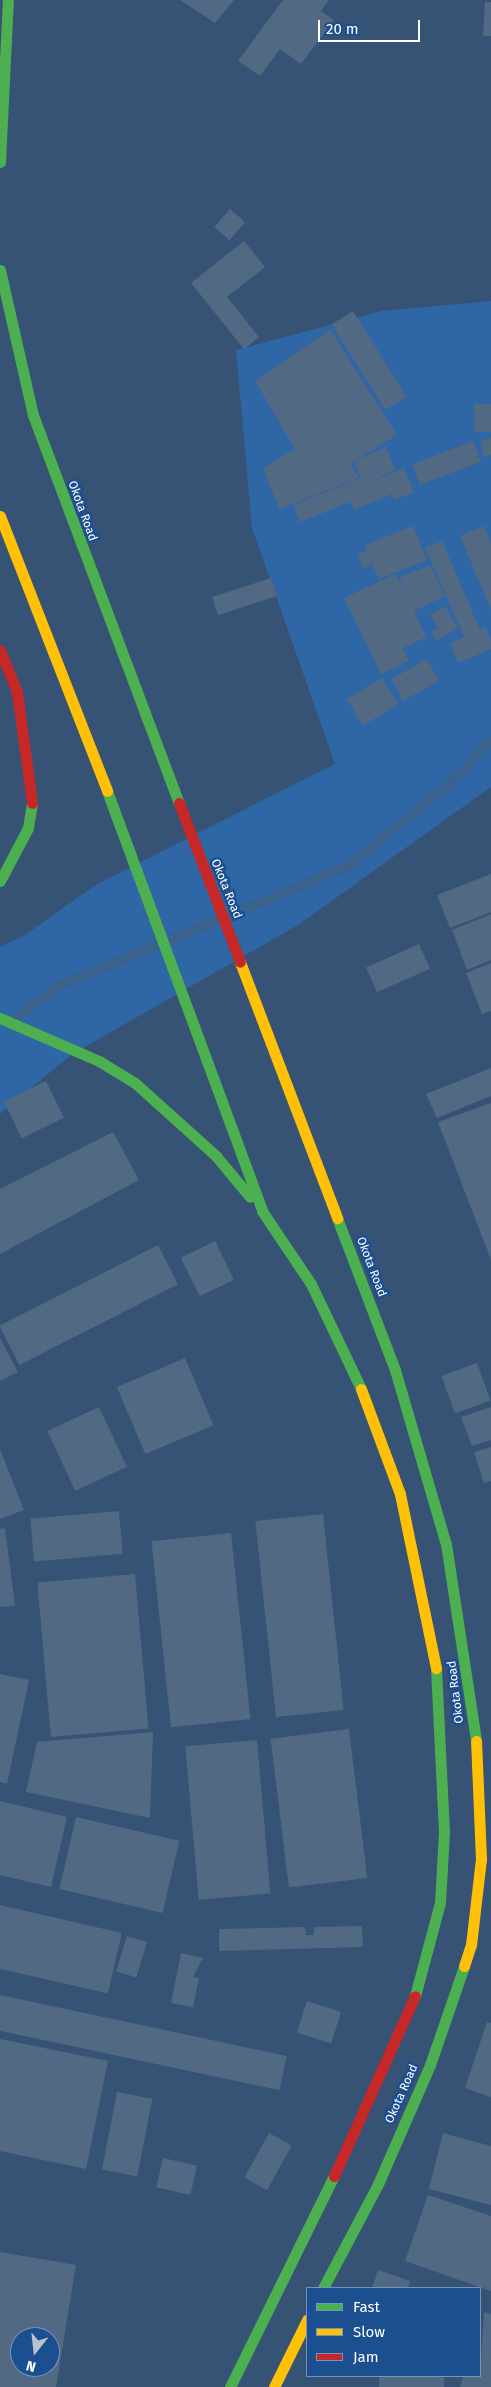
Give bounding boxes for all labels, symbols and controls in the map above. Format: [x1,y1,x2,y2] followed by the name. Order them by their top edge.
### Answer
[321,10,424,42] scale bar
[326,20,359,38] text: 20 m
[64,479,100,543] street label: Okota Road
[208,857,244,921] street label: Okota Road
[353,1235,389,1299] street label: Okota Road
[445,1660,467,1724] street label: Okota Road
[383,2062,421,2126] street label: Okota Road
[306,2287,481,2377] legend
[353,2298,380,2316] text: Fast
[353,2323,385,2341] text: Slow
[10,2327,60,2377] north arrow
[353,2348,379,2366] text: Jam
[24,2356,38,2375] text: N

